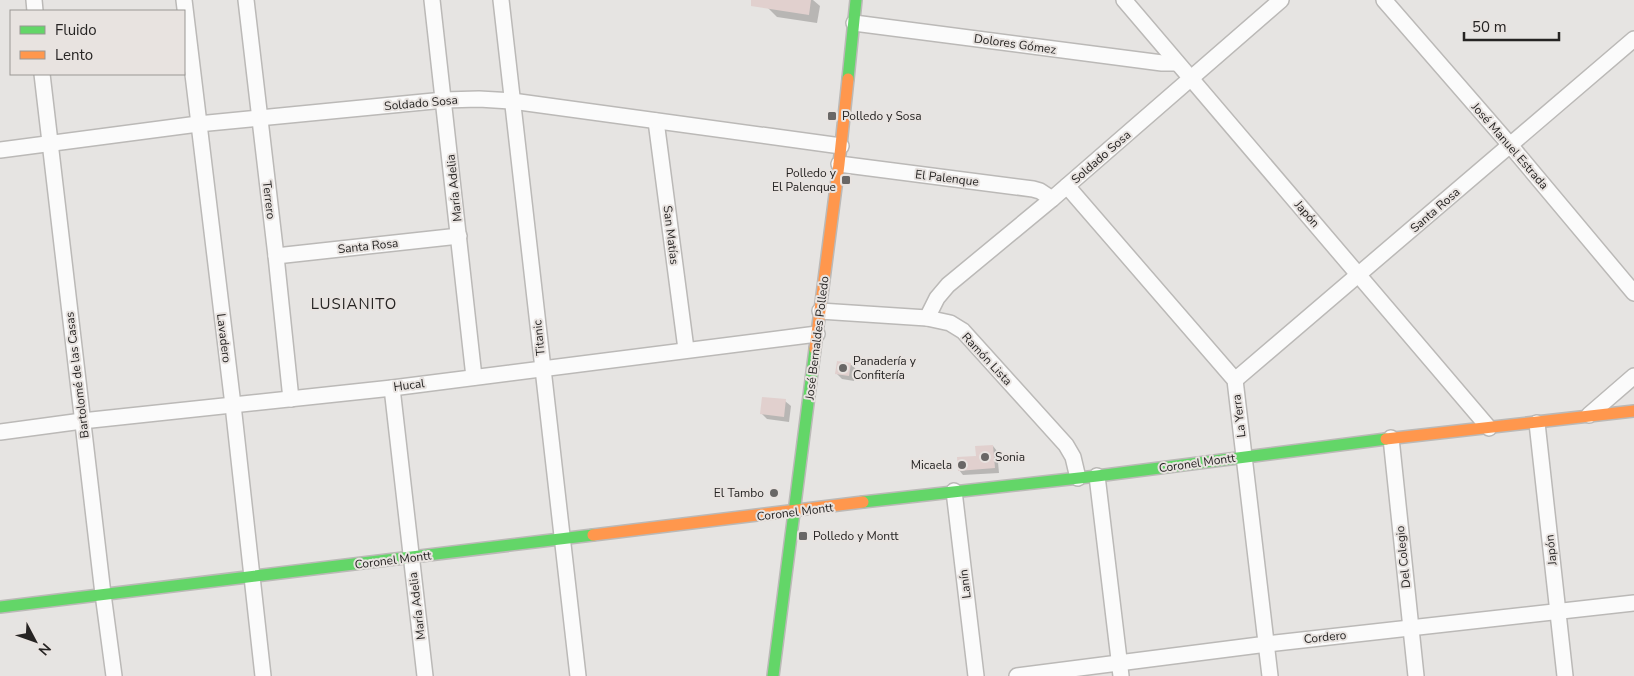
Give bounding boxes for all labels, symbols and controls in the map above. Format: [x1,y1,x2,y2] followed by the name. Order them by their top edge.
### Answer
[10,10,185,75] legend
[1464,10,1559,42] scale bar
[1472,17,1507,37] text: 50 m
[55,20,97,40] text: Fluido
[973,30,1058,58] street label: Dolores Gómez
[55,45,93,65] text: Lento
[384,92,458,114] street label: Soldado Sosa
[1467,99,1552,193] street label: José Manuel Estrada
[842,108,922,124] place label: Polledo y Sosa
[826,110,838,122] marker: Polledo y Sosa
[1068,127,1134,187] street label: Soldado Sosa
[442,153,466,223] street label: María Adelia
[772,165,837,195] place label: Polledo y El Palenque
[914,166,980,190] street label: El Palenque
[840,174,852,186] marker: Polledo y El Palenque
[259,180,279,220] street label: Terrero
[1407,184,1463,236] street label: Santa Rosa
[1290,196,1323,231] street label: Japón
[659,205,683,266] street label: San Matías
[337,235,399,257] street label: Santa Rosa
[801,275,833,402] street label: José Bernaldes Polledo
[311,294,397,314] district label: LUSIANITO
[61,311,93,439] street label: Bartolomé de las Casas
[213,312,235,364] street label: Lavadero
[529,319,549,357] street label: Titanic
[958,329,1016,389] street label: Ramón Lista
[853,353,917,383] place label: Panadería y Confitería
[837,362,849,374] marker: Panadería y Confitería
[392,375,426,395] street label: Hucal
[1228,393,1250,439] street label: La Yerra
[995,449,1025,465] place label: Sonia
[1158,450,1237,476] street label: Coronel Montt
[979,451,991,463] marker: Sonia
[911,457,952,473] place label: Micaela
[956,459,968,471] marker: Micaela
[714,485,764,501] place label: El Tambo
[768,487,780,499] marker: El Tambo
[756,499,835,525] street label: Coronel Montt
[1392,525,1414,589] street label: Del Colegio
[813,528,899,544] place label: Polledo y Montt
[797,530,809,542] marker: Polledo y Montt
[1541,534,1561,567] street label: Japón
[354,547,433,573] street label: Coronel Montt
[955,568,975,600] street label: Lanín
[405,571,429,641] street label: María Adelia
[10,616,60,666] north arrow
[1303,627,1347,647] street label: Cordero
[34,639,55,659] text: N

